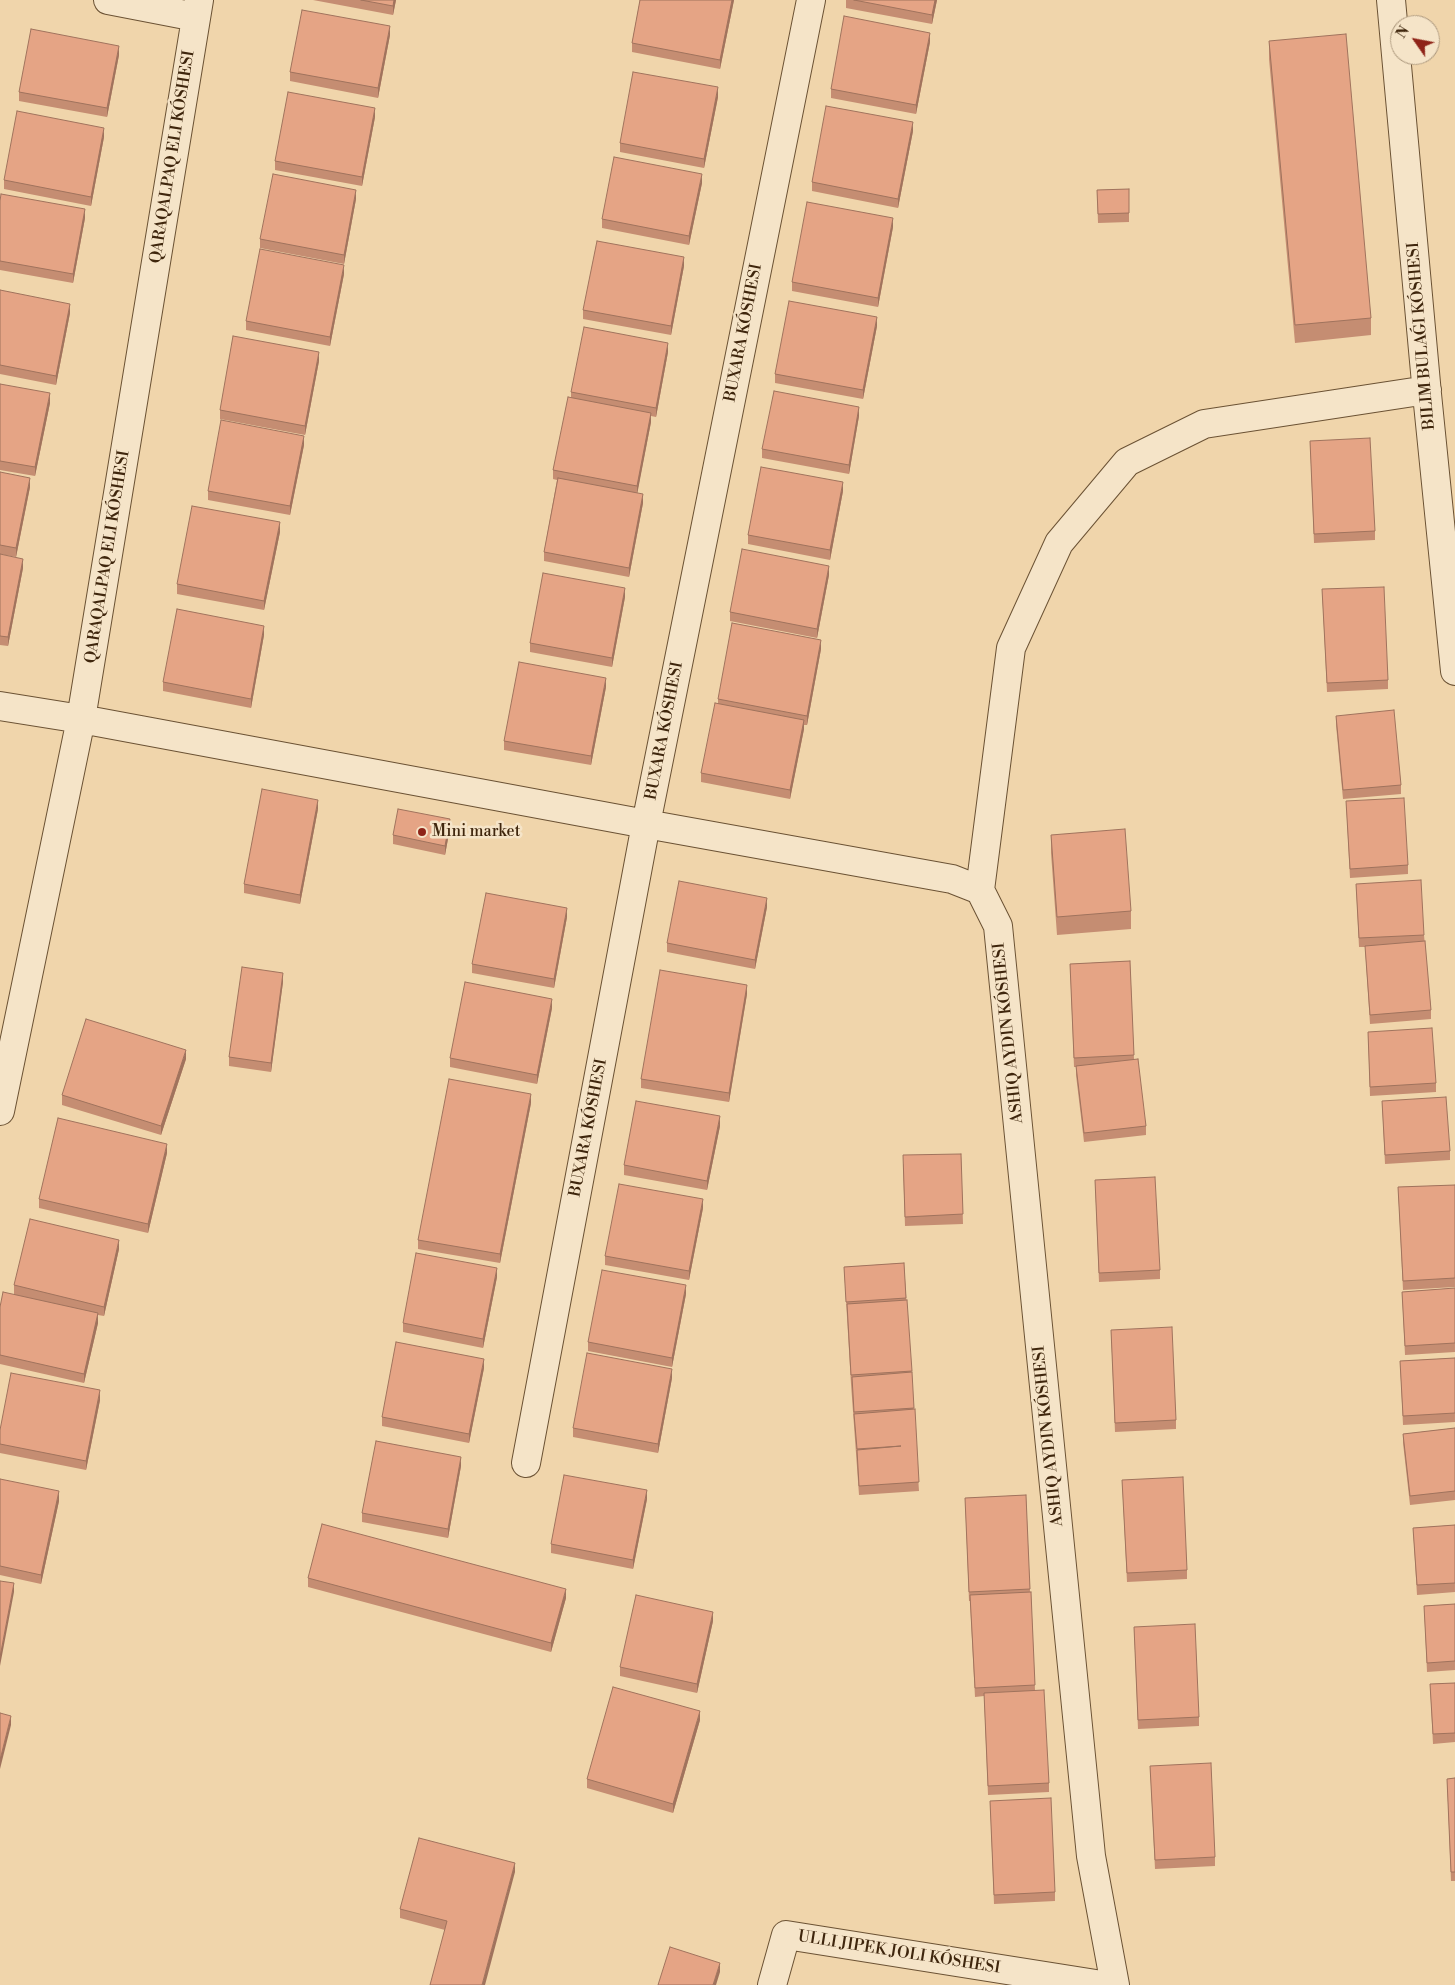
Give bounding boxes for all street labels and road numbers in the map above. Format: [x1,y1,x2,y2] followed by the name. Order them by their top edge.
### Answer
[147,49,199,265] street label: QARAQALPAQ ELI KÓSHESI
[1404,241,1440,431] street label: BILIM BULAǴI KÓSHESI
[721,262,767,404] street label: BUXARA KÓSHESI
[82,449,134,665] street label: QARAQALPAQ ELI KÓSHESI
[642,660,688,802] street label: BUXARA KÓSHESI
[990,942,1028,1124] street label: ASHIQ AYDIN KÓSHESI
[566,1057,612,1199] street label: BUXARA KÓSHESI
[1030,1345,1068,1527] street label: ASHIQ AYDIN KÓSHESI
[796,1928,1002,1978] street label: ULLI JIPEK JOLI KÓSHESI

